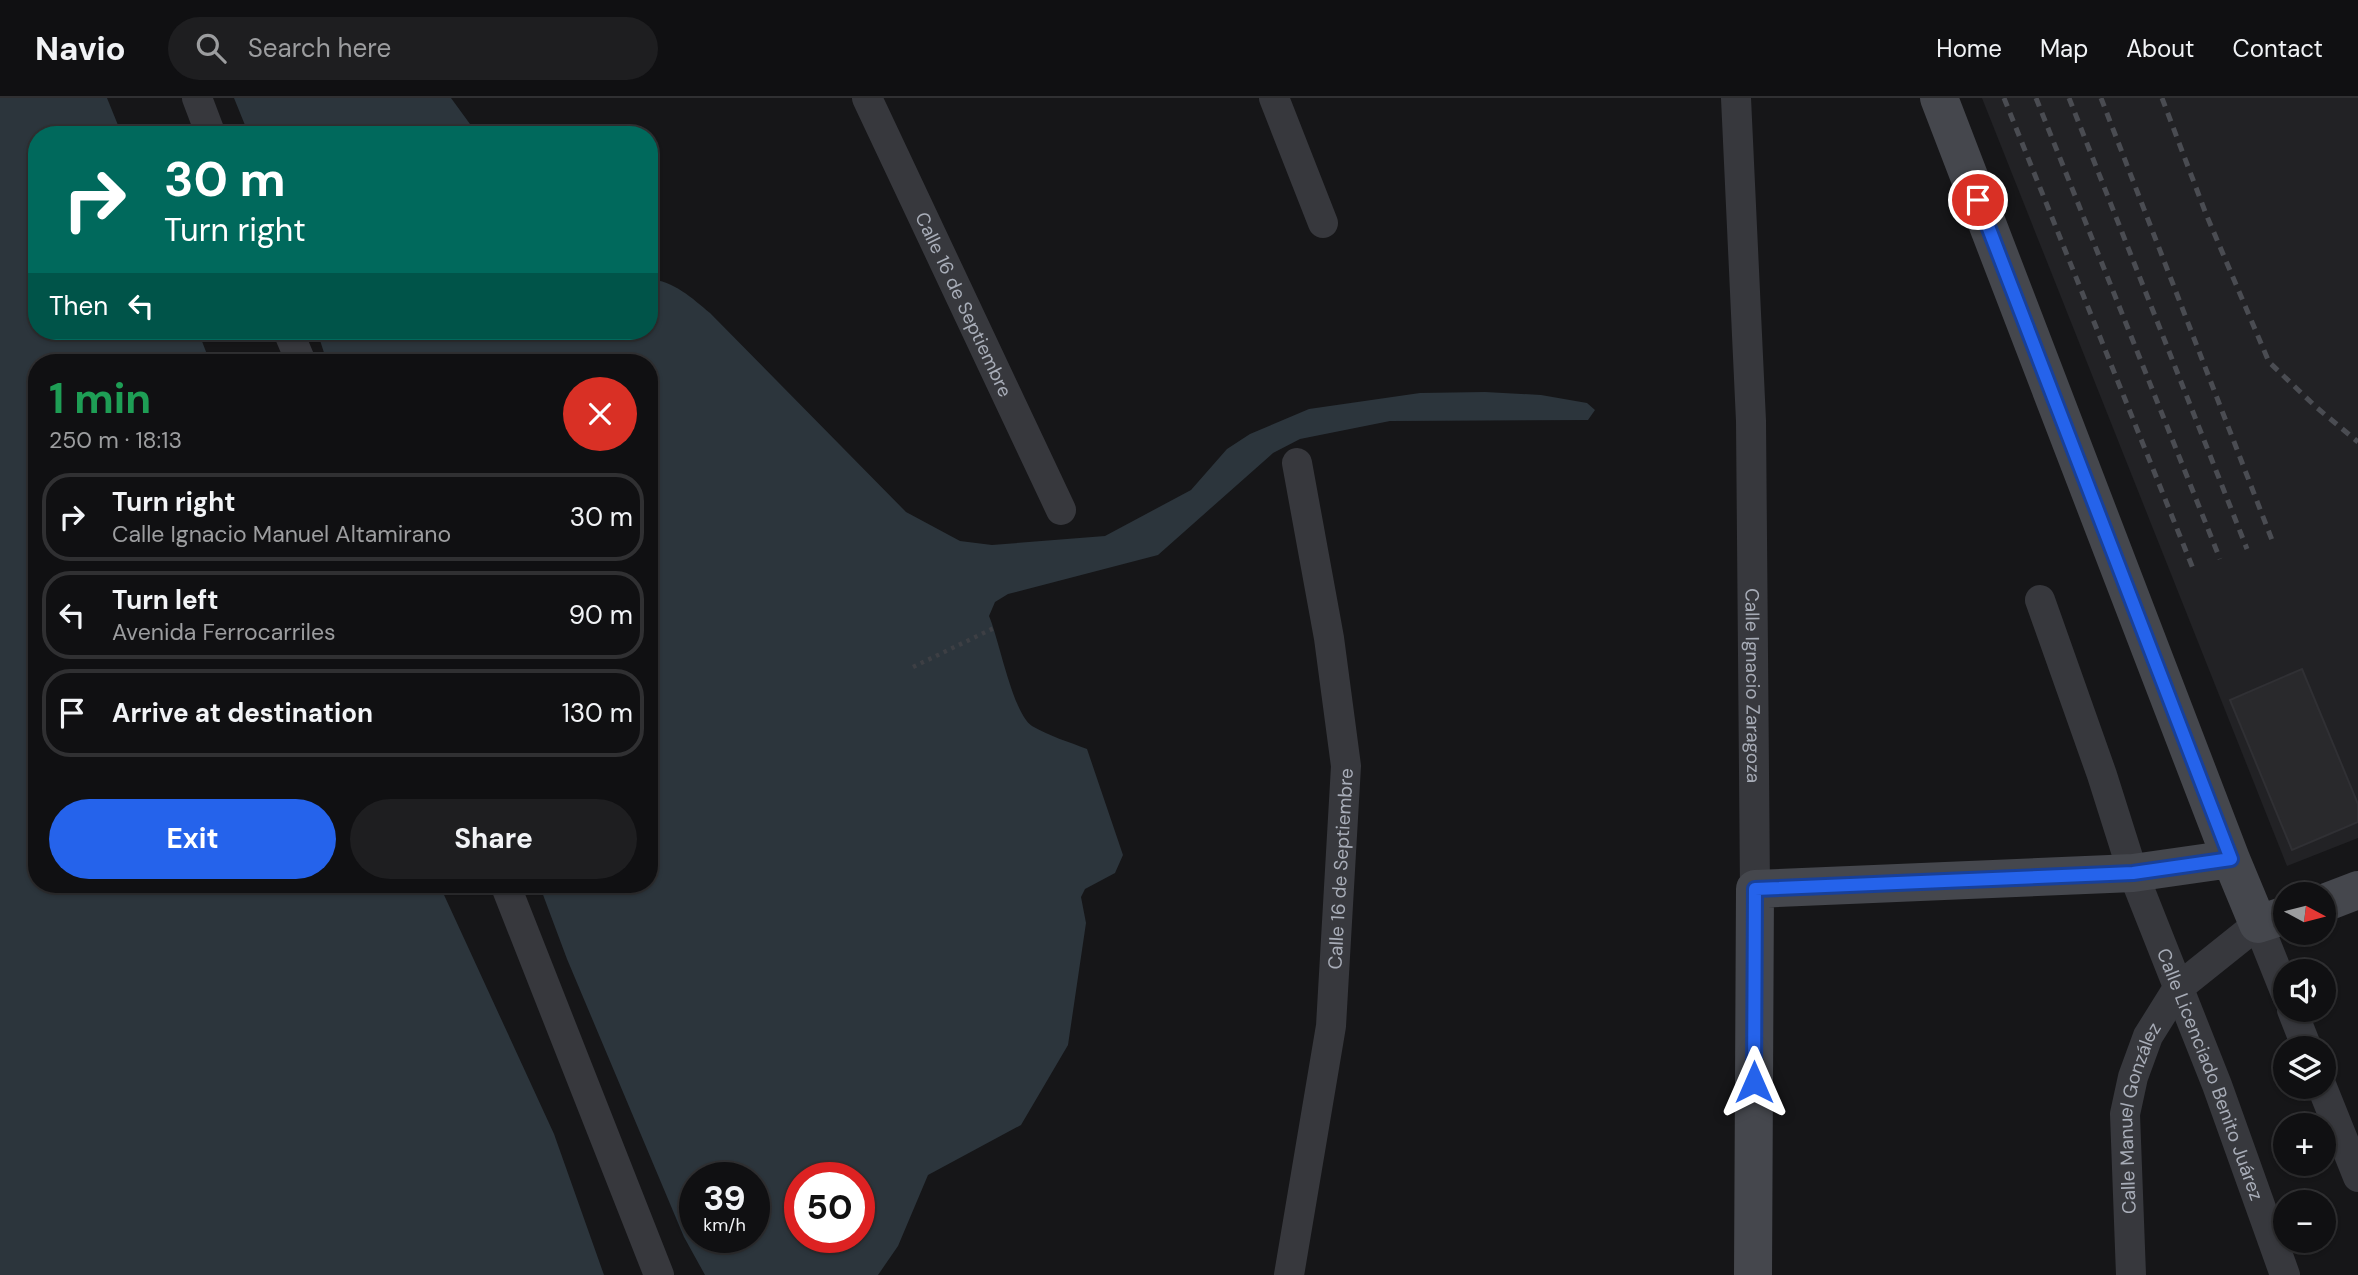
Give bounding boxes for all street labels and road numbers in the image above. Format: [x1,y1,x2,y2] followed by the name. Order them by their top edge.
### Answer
[909,208,1018,401] street label: Calle 16 de Septiembre
[1739,588,1766,783] street label: Calle Ignacio Zaragoza
[1322,767,1359,970] street label: Calle 16 de Septiembre
[2151,945,2269,1204] street label: Calle Licenciado Benito Juárez
[2113,1017,2167,1214] street label: Calle Manuel González

